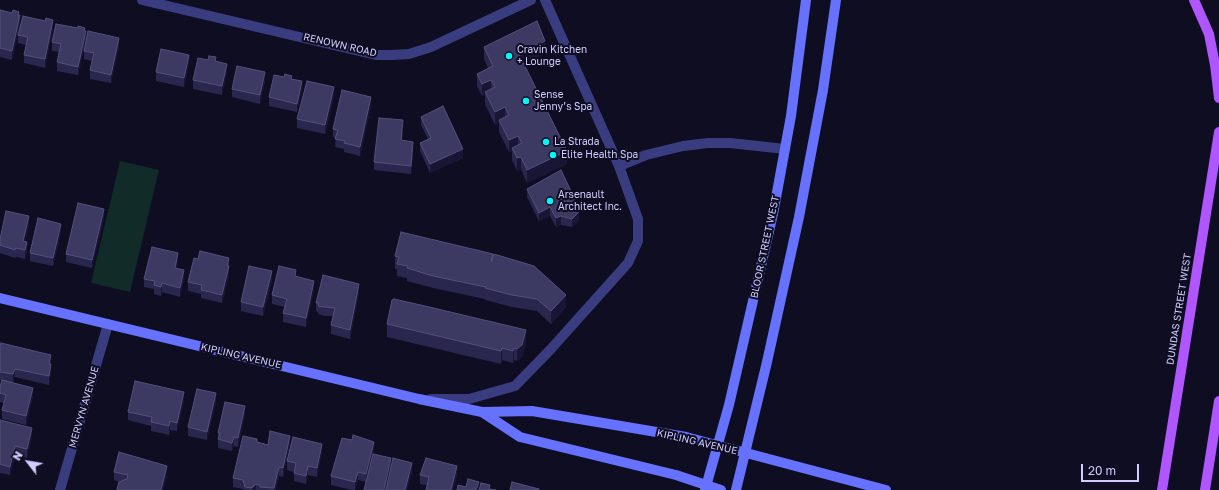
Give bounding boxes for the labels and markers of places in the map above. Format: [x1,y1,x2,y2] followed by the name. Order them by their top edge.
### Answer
[517,44,587,68] place label: Cravin Kitchen + Lounge
[504,51,514,61] marker: Cravin Kitchen + Lounge
[534,89,592,112] place label: Sense Jenny’s Spa
[521,96,531,106] marker: Sense Jenny’s Spa
[554,136,599,148] place label: La Strada
[541,137,551,147] marker: La Strada
[561,149,638,161] place label: Elite Health Spa
[548,150,558,160] marker: Elite Health Spa
[558,189,622,212] place label: Arsenault Architect Inc.
[545,196,555,206] marker: Arsenault Architect Inc.

